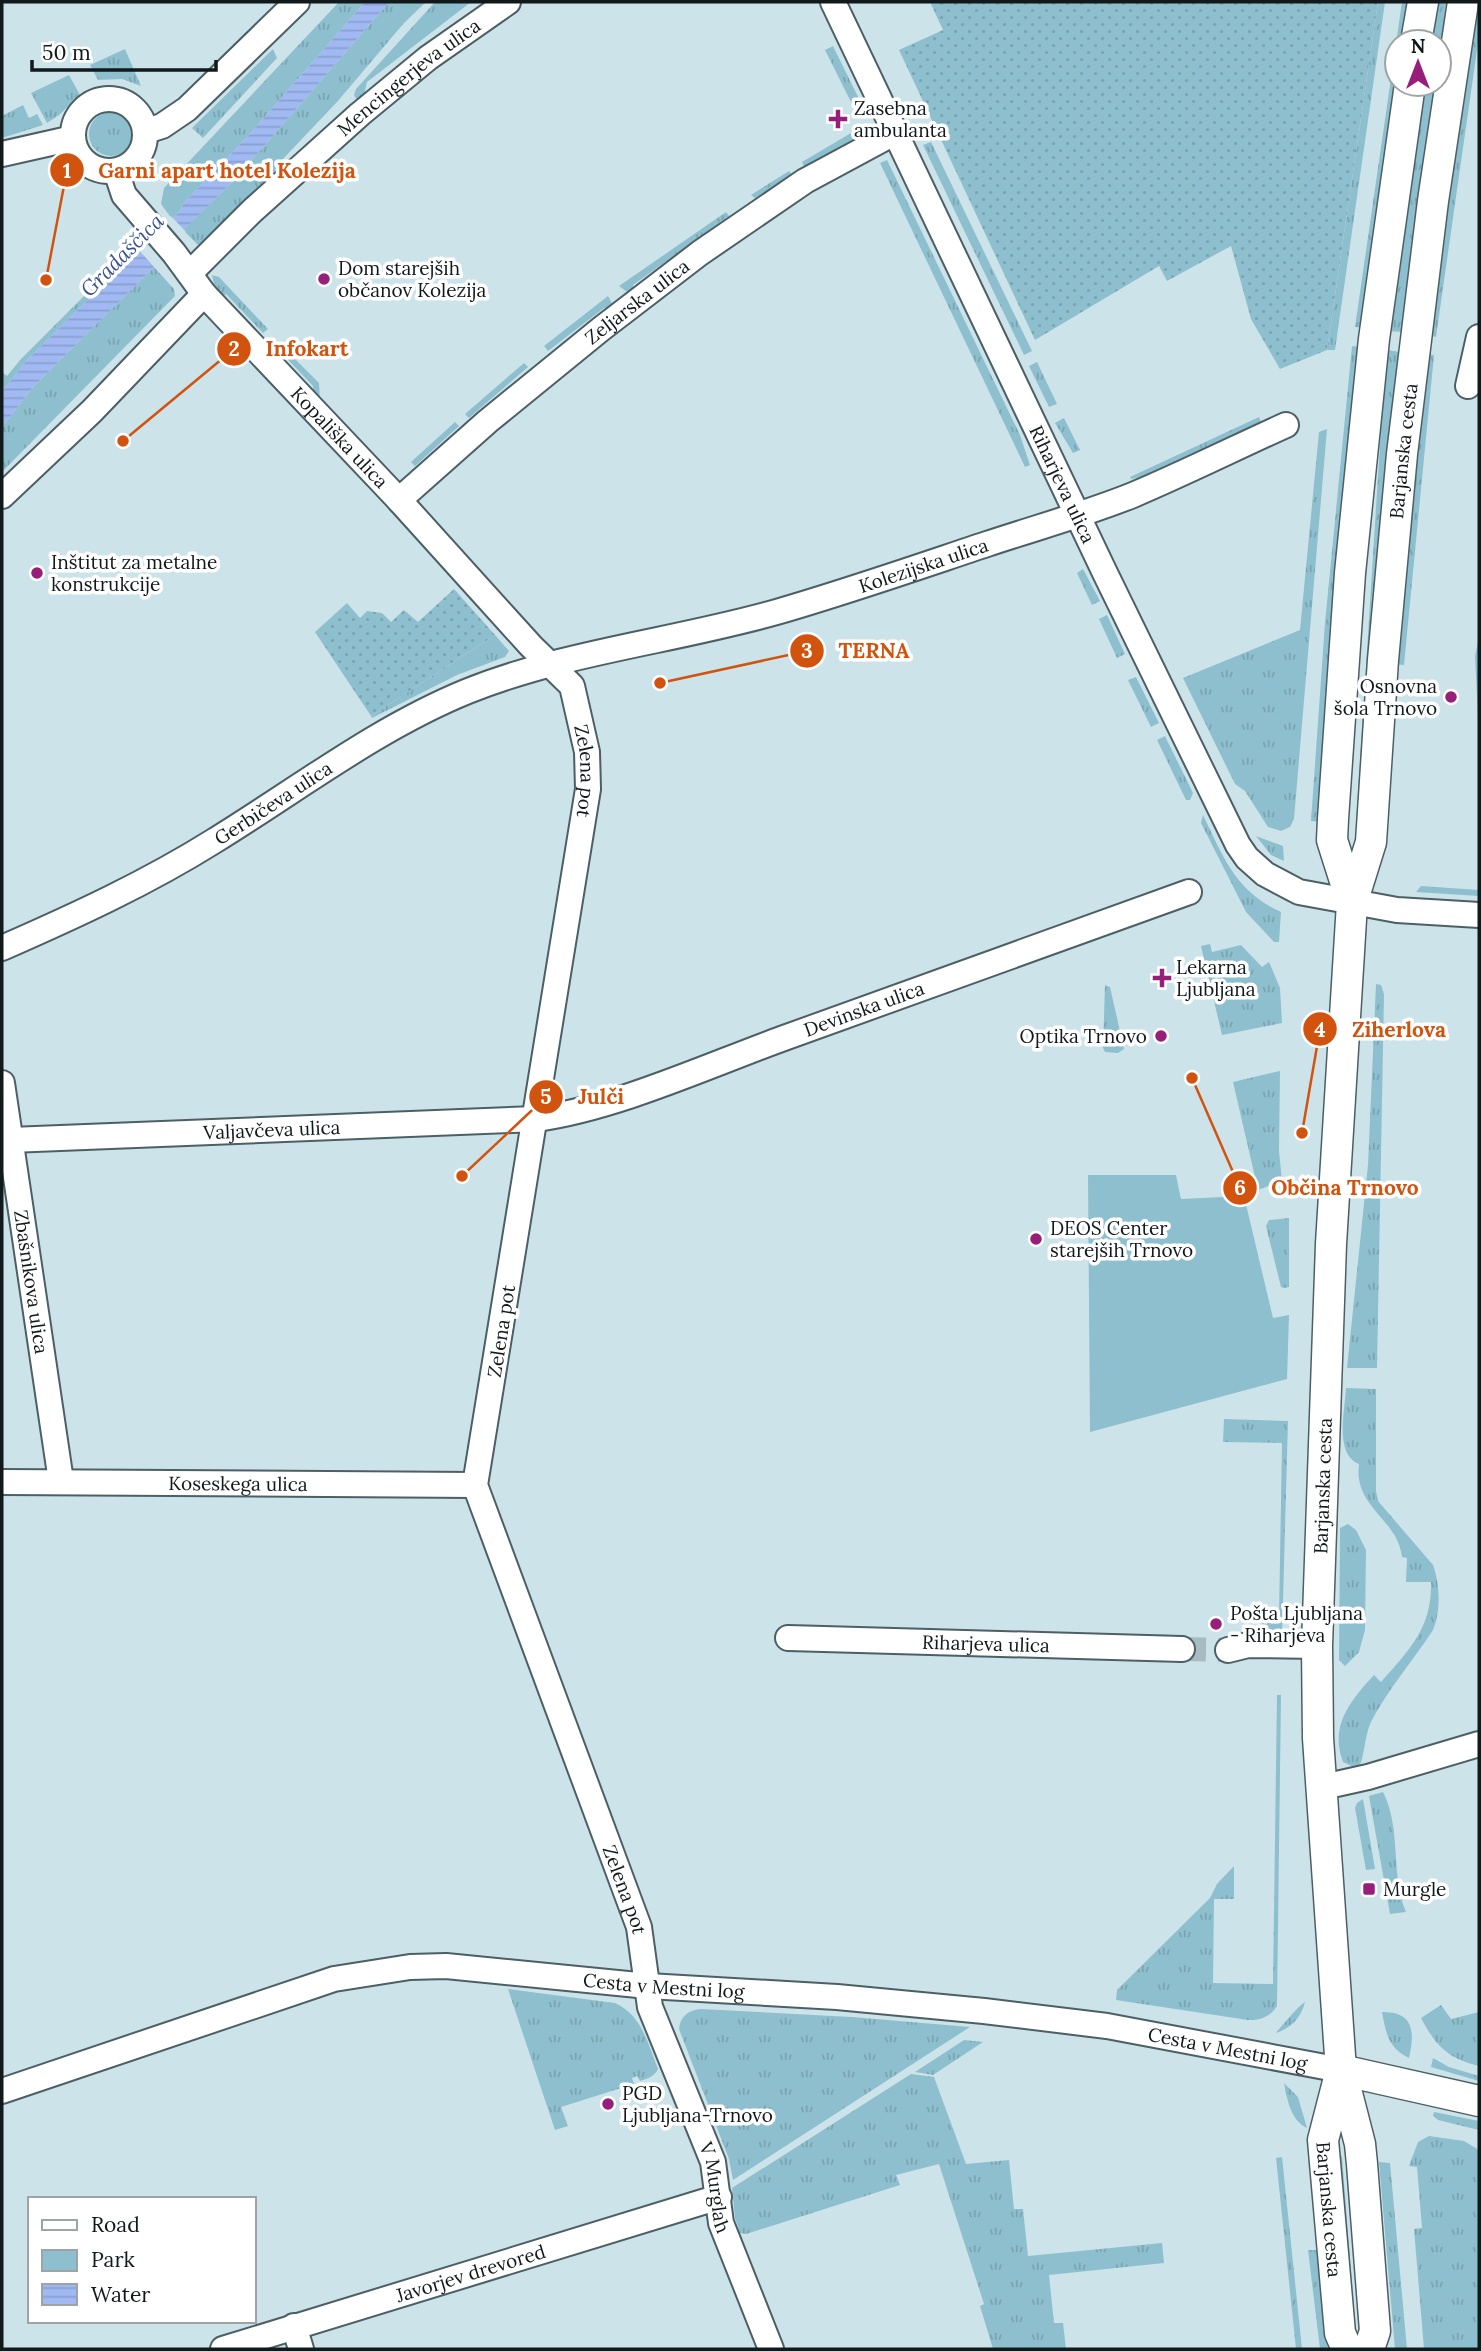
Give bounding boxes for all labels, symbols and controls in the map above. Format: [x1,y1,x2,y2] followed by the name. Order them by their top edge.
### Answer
[332,13,485,141] street label: Mencingerjeva ulica
[32,28,215,72] scale bar
[1383,28,1453,98] north arrow
[1411,34,1426,58] text: N
[42,39,91,66] text: 50 m
[854,96,947,142] place label: Zasebna ambulanta
[828,109,848,129] marker: Zasebna ambulanta
[50,149,370,191] callout: Garni apart hotel Kolezija
[63,157,71,184] text: 1
[98,157,356,184] text: Garni apart hotel Kolezija
[75,207,170,302] water label: Gradaščica
[580,254,694,349] street label: Zeljarska ulica
[338,256,486,302] place label: Dom starejših občanov Kolezija
[316,271,332,287] marker: Dom starejših občanov Kolezija
[216,328,362,370] callout: Infokart
[228,335,240,362] text: 2
[266,335,349,362] text: Infokart
[286,381,394,493] street label: Kopališka ulica
[1384,382,1423,520] street label: Barjanska cesta
[1024,421,1101,547] street label: Riharjeva ulica
[856,532,991,598] street label: Kolezijska ulica
[51,550,217,596] place label: Inštitut za metalne konstrukcije
[29,565,45,581] marker: Inštitut za metalne konstrukcije
[789,630,923,672] callout: TERNA
[801,637,813,664] text: 3
[838,637,910,664] text: TERNA
[1334,674,1437,720] place label: Osnovna šola Trnovo
[1443,689,1459,705] marker: Osnovna šola Trnovo
[569,722,600,820] street label: Zelena pot
[210,756,337,850] street label: Gerbičeva ulica
[1176,955,1256,1001] place label: Lekarna Ljubljana
[1154,970,1170,986] marker: Lekarna Ljubljana
[800,976,928,1042] street label: Devinska ulica
[1303,1008,1460,1050] callout: Ziherlova
[1314,1016,1326,1043] text: 4
[1352,1016,1446,1043] text: Ziherlova
[1020,1024,1147,1048] place label: Optika Trnovo
[1153,1028,1169,1044] marker: Optika Trnovo
[529,1076,638,1118] callout: Julči
[540,1083,552,1110] text: 5
[578,1083,624,1110] text: Julči
[202,1115,341,1144] street label: Valjavčeva ulica
[1222,1167,1432,1209] callout: Občina Trnovo
[1234,1174,1246,1201] text: 6
[1271,1174,1419,1201] text: Občina Trnovo
[9,1208,54,1356] street label: Zbašnikova ulica
[1050,1216,1193,1262] place label: DEOS Center starejših Trnovo
[1028,1231,1044,1247] marker: DEOS Center starejših Trnovo
[482,1282,520,1379] street label: Zelena pot
[1308,1417,1337,1554] street label: Barjanska cesta
[168,1471,308,1496] street label: Koseskega ulica
[1230,1601,1363,1647] place label: Pošta Ljubljana - Riharjeva
[1208,1616,1224,1632] marker: Pošta Ljubljana - Riharjeva
[922,1630,1050,1657] street label: Riharjeva ulica
[598,1842,652,1936] street label: Zelena pot
[1383,1877,1446,1901] place label: Murgle
[1361,1881,1377,1897] marker: Murgle
[582,1968,746,2004] street label: Cesta v Mestni log
[1146,2022,1310,2076] street label: Cesta v Mestni log
[622,2081,773,2127] place label: PGD Ljubljana-Trnovo
[600,2096,616,2112] marker: PGD Ljubljana-Trnovo
[694,2137,736,2236] street label: V Murglah
[1311,2141,1347,2279] street label: Barjanska cesta
[28,2197,256,2323] legend
[91,2211,140,2238] text: Road
[392,2239,548,2308] street label: Javorjev drevored
[91,2246,135,2273] text: Park
[91,2281,150,2308] text: Water

